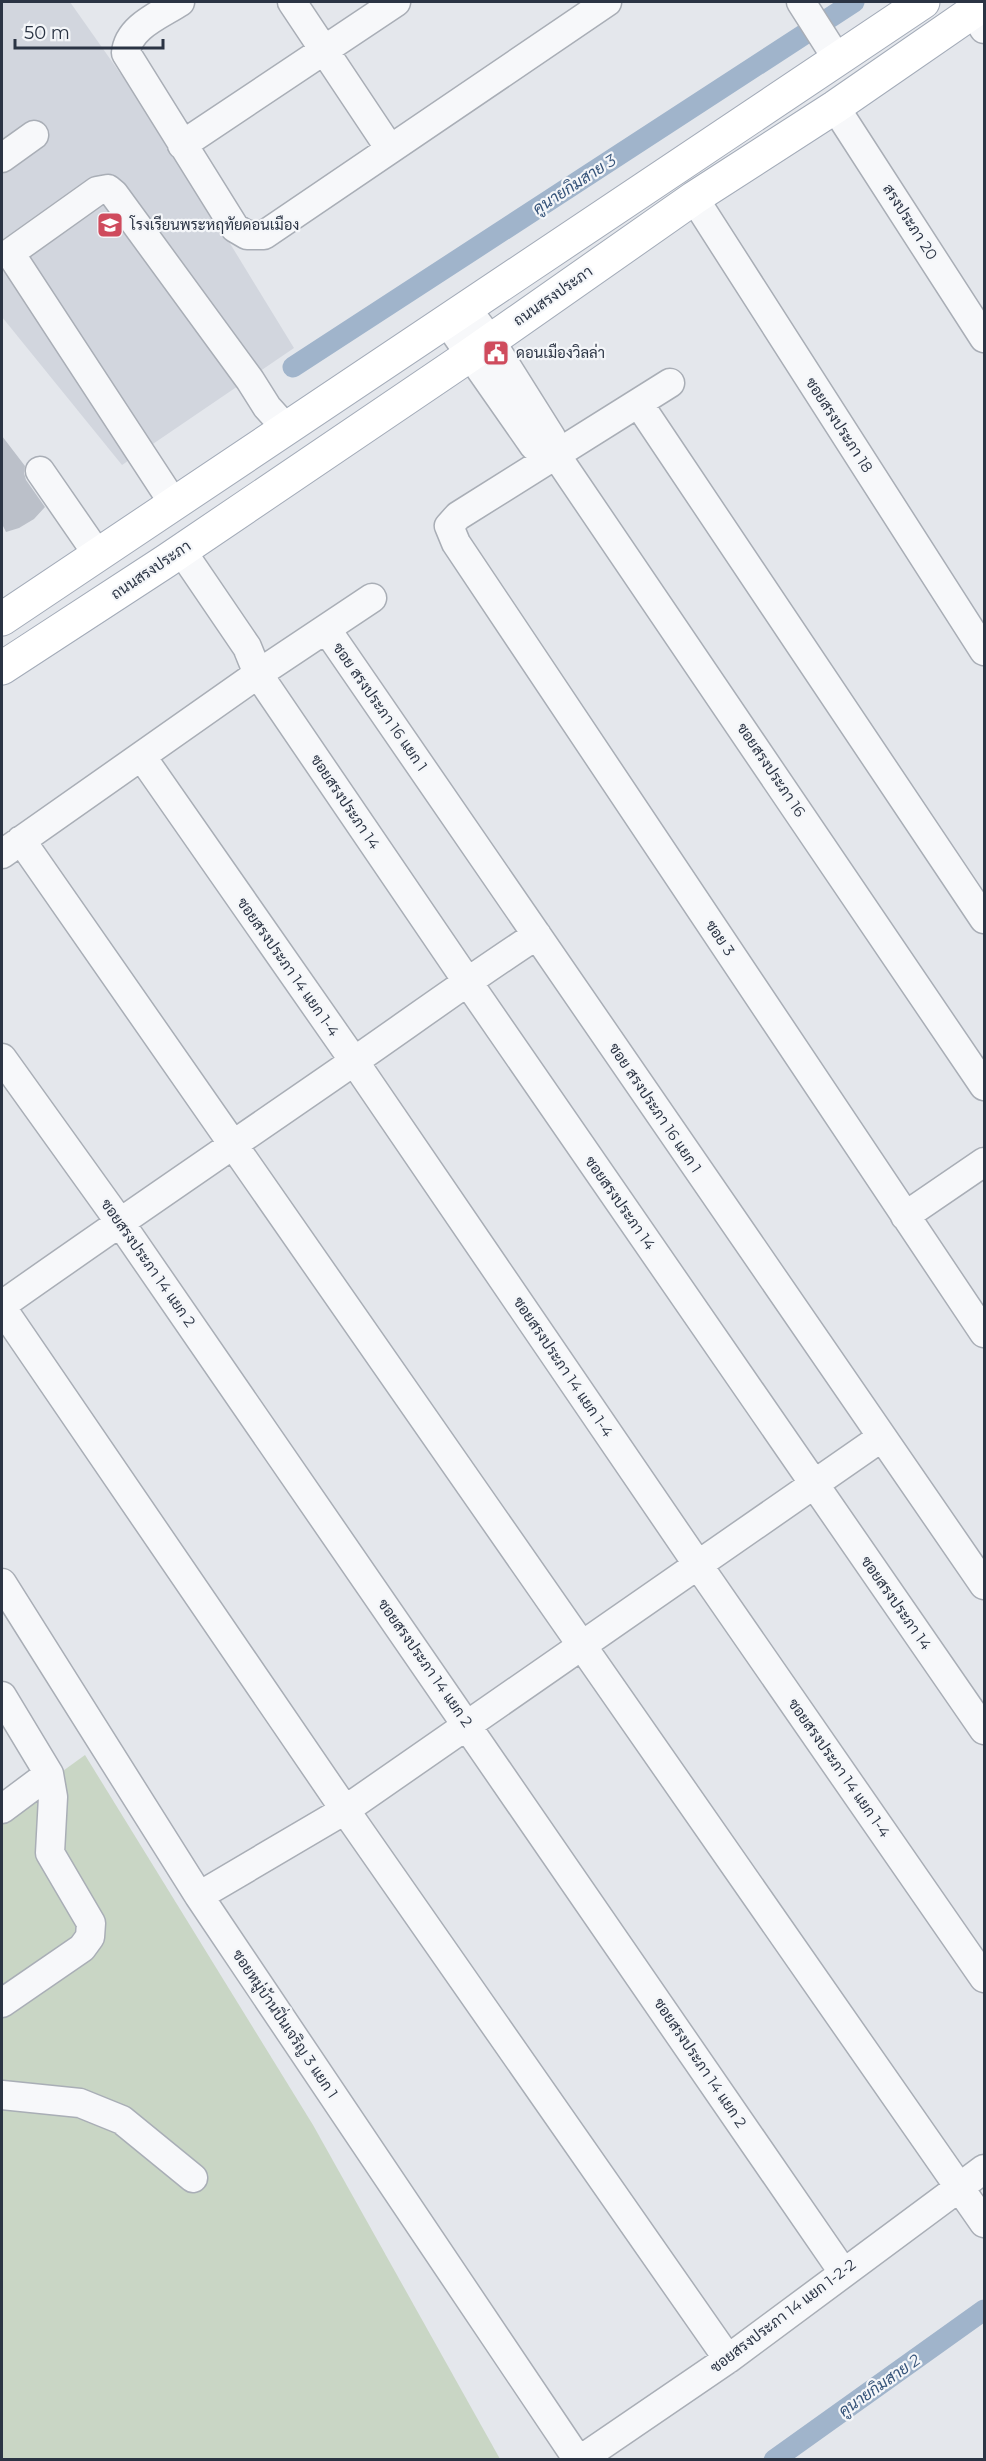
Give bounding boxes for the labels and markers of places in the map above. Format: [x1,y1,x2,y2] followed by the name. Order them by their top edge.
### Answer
[95,210,125,240] school or university icon: โรงเรียนพระหฤทัยดอนเมือง
[129,215,299,234] place label: โรงเรียนพระหฤทัยดอนเมือง
[481,338,511,368] public building icon: ดอนเมืองวิลล่า
[516,343,605,362] place label: ดอนเมืองวิลล่า

